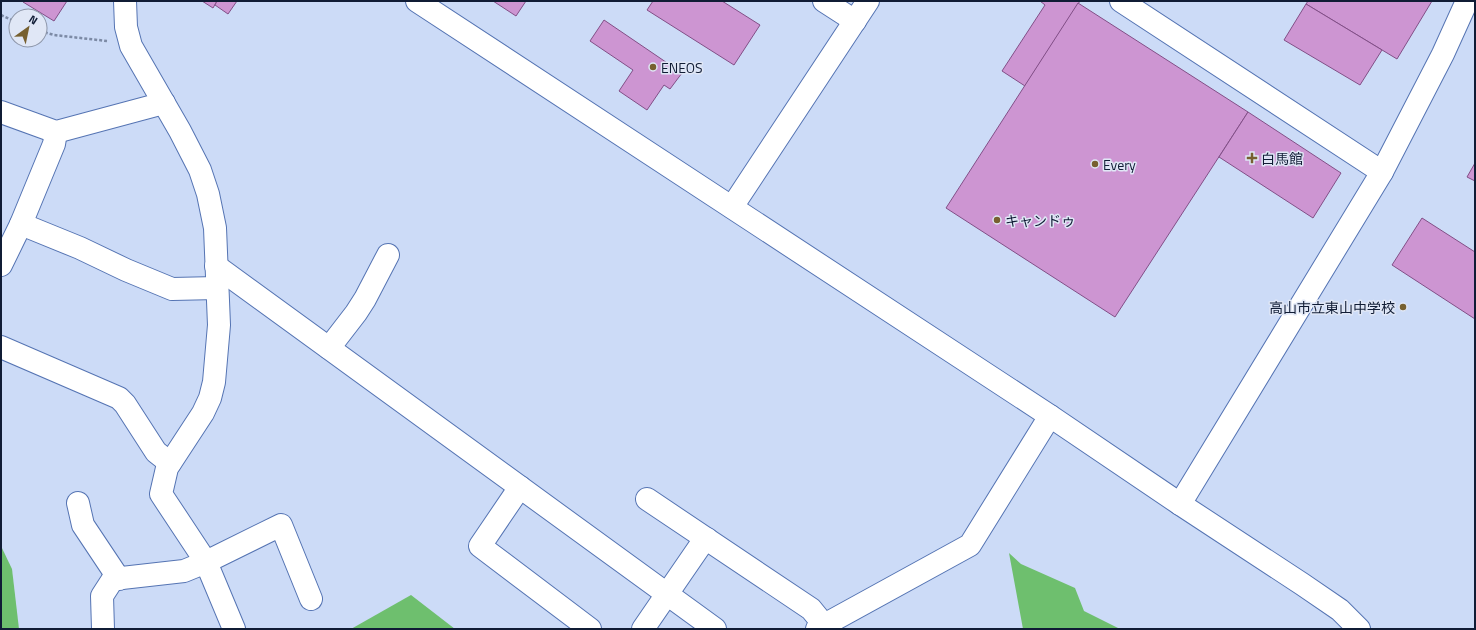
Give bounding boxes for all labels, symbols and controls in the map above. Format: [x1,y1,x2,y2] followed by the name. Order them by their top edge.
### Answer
[8,8,48,48] north arrow
[26,11,41,28] text: N
[661,57,703,78] place label: ENEOS
[648,62,658,72] marker: ENEOS
[1261,148,1303,169] place label: 白馬館
[1246,152,1258,164] marker: 白馬館
[1103,154,1136,175] place label: Every
[1090,159,1100,169] marker: Every
[1005,210,1075,231] place label: キャンドゥ
[992,215,1002,225] marker: キャンドゥ
[1269,297,1395,318] place label: 高山市立東山中学校
[1398,302,1408,312] marker: 高山市立東山中学校

